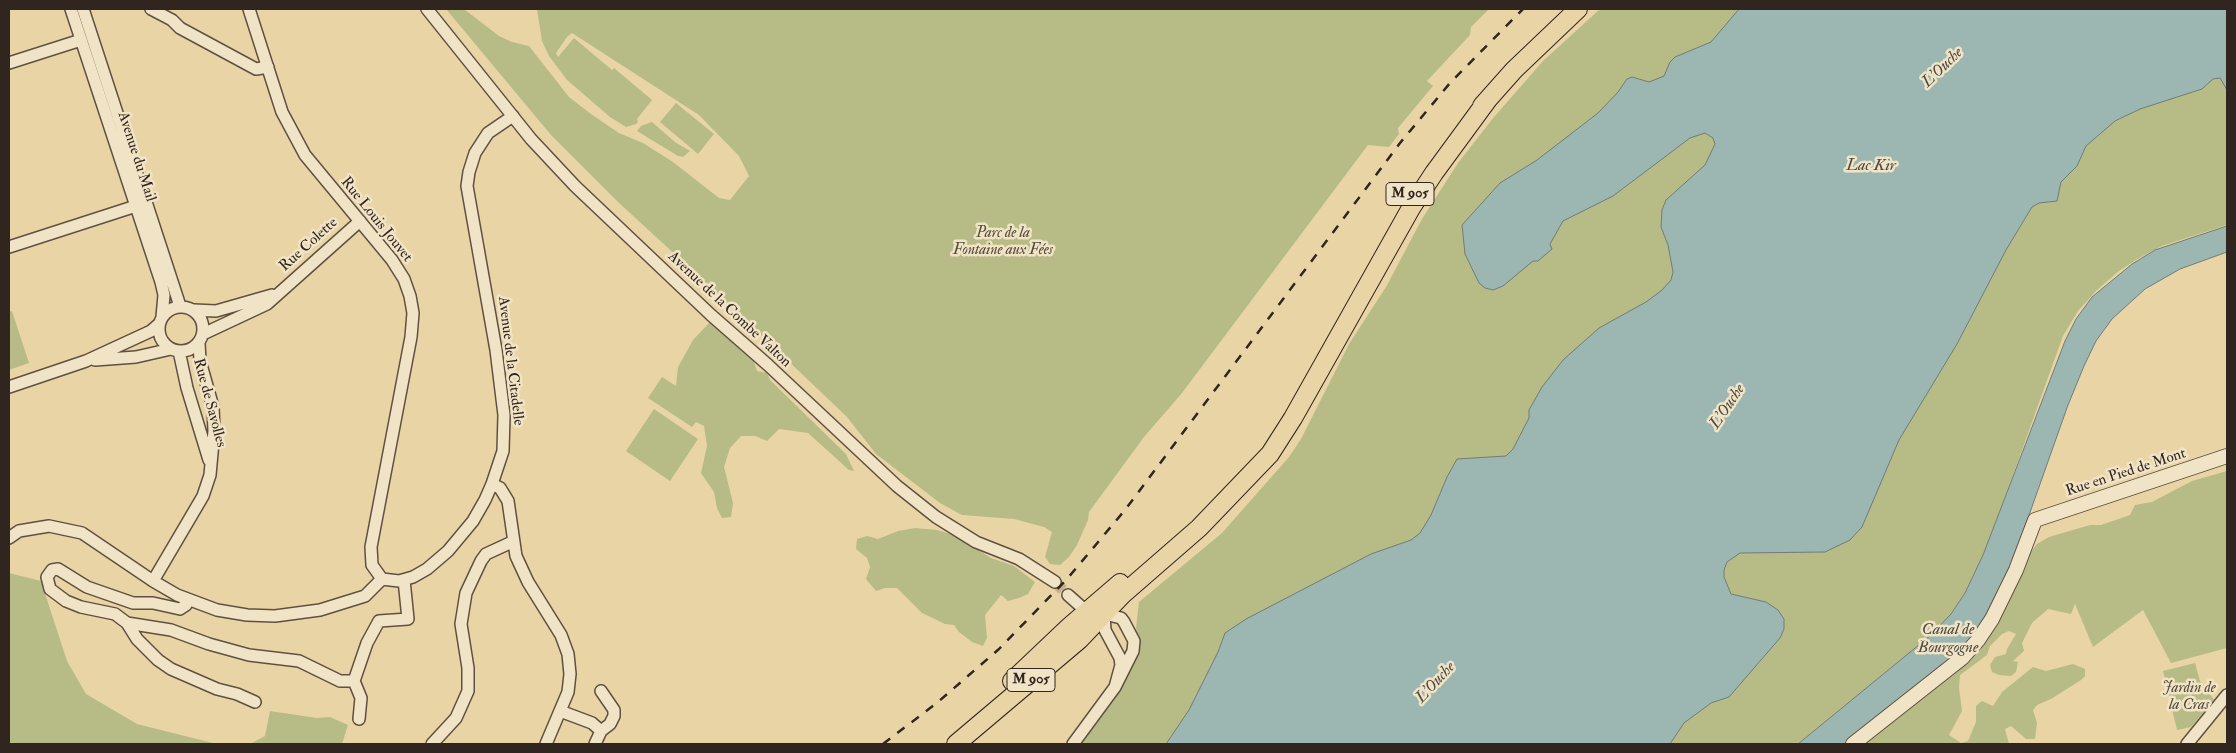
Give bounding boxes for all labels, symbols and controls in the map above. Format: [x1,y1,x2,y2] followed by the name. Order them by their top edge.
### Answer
[1919,44,1967,92] water label: L'Ouche
[113,110,159,204] street label: Avenue du Mail
[1846,157,1896,177] water label: Lac Kir
[336,174,416,266] street label: Rue Louis Jouvet
[1386,182,1434,205] road number: M 905
[276,214,342,276] street label: Rue Colette
[953,225,1053,260] park label: Parc de la Fontaine aux Fées
[664,248,794,372] street label: Avenue de la Combe Valton
[493,295,527,427] street label: Avenue de la Citadelle
[188,357,230,449] street label: Rue de Savolles
[1706,381,1750,433] water label: L'Ouche
[2064,445,2188,501] street label: Rue en Pied de Mont
[1918,621,1978,659] water label: Canal de Bourgogne
[1412,658,1460,708] water label: L'Ouche
[1007,668,1055,692] road number: M 905
[2162,680,2216,715] park label: Jardin de la Cras

